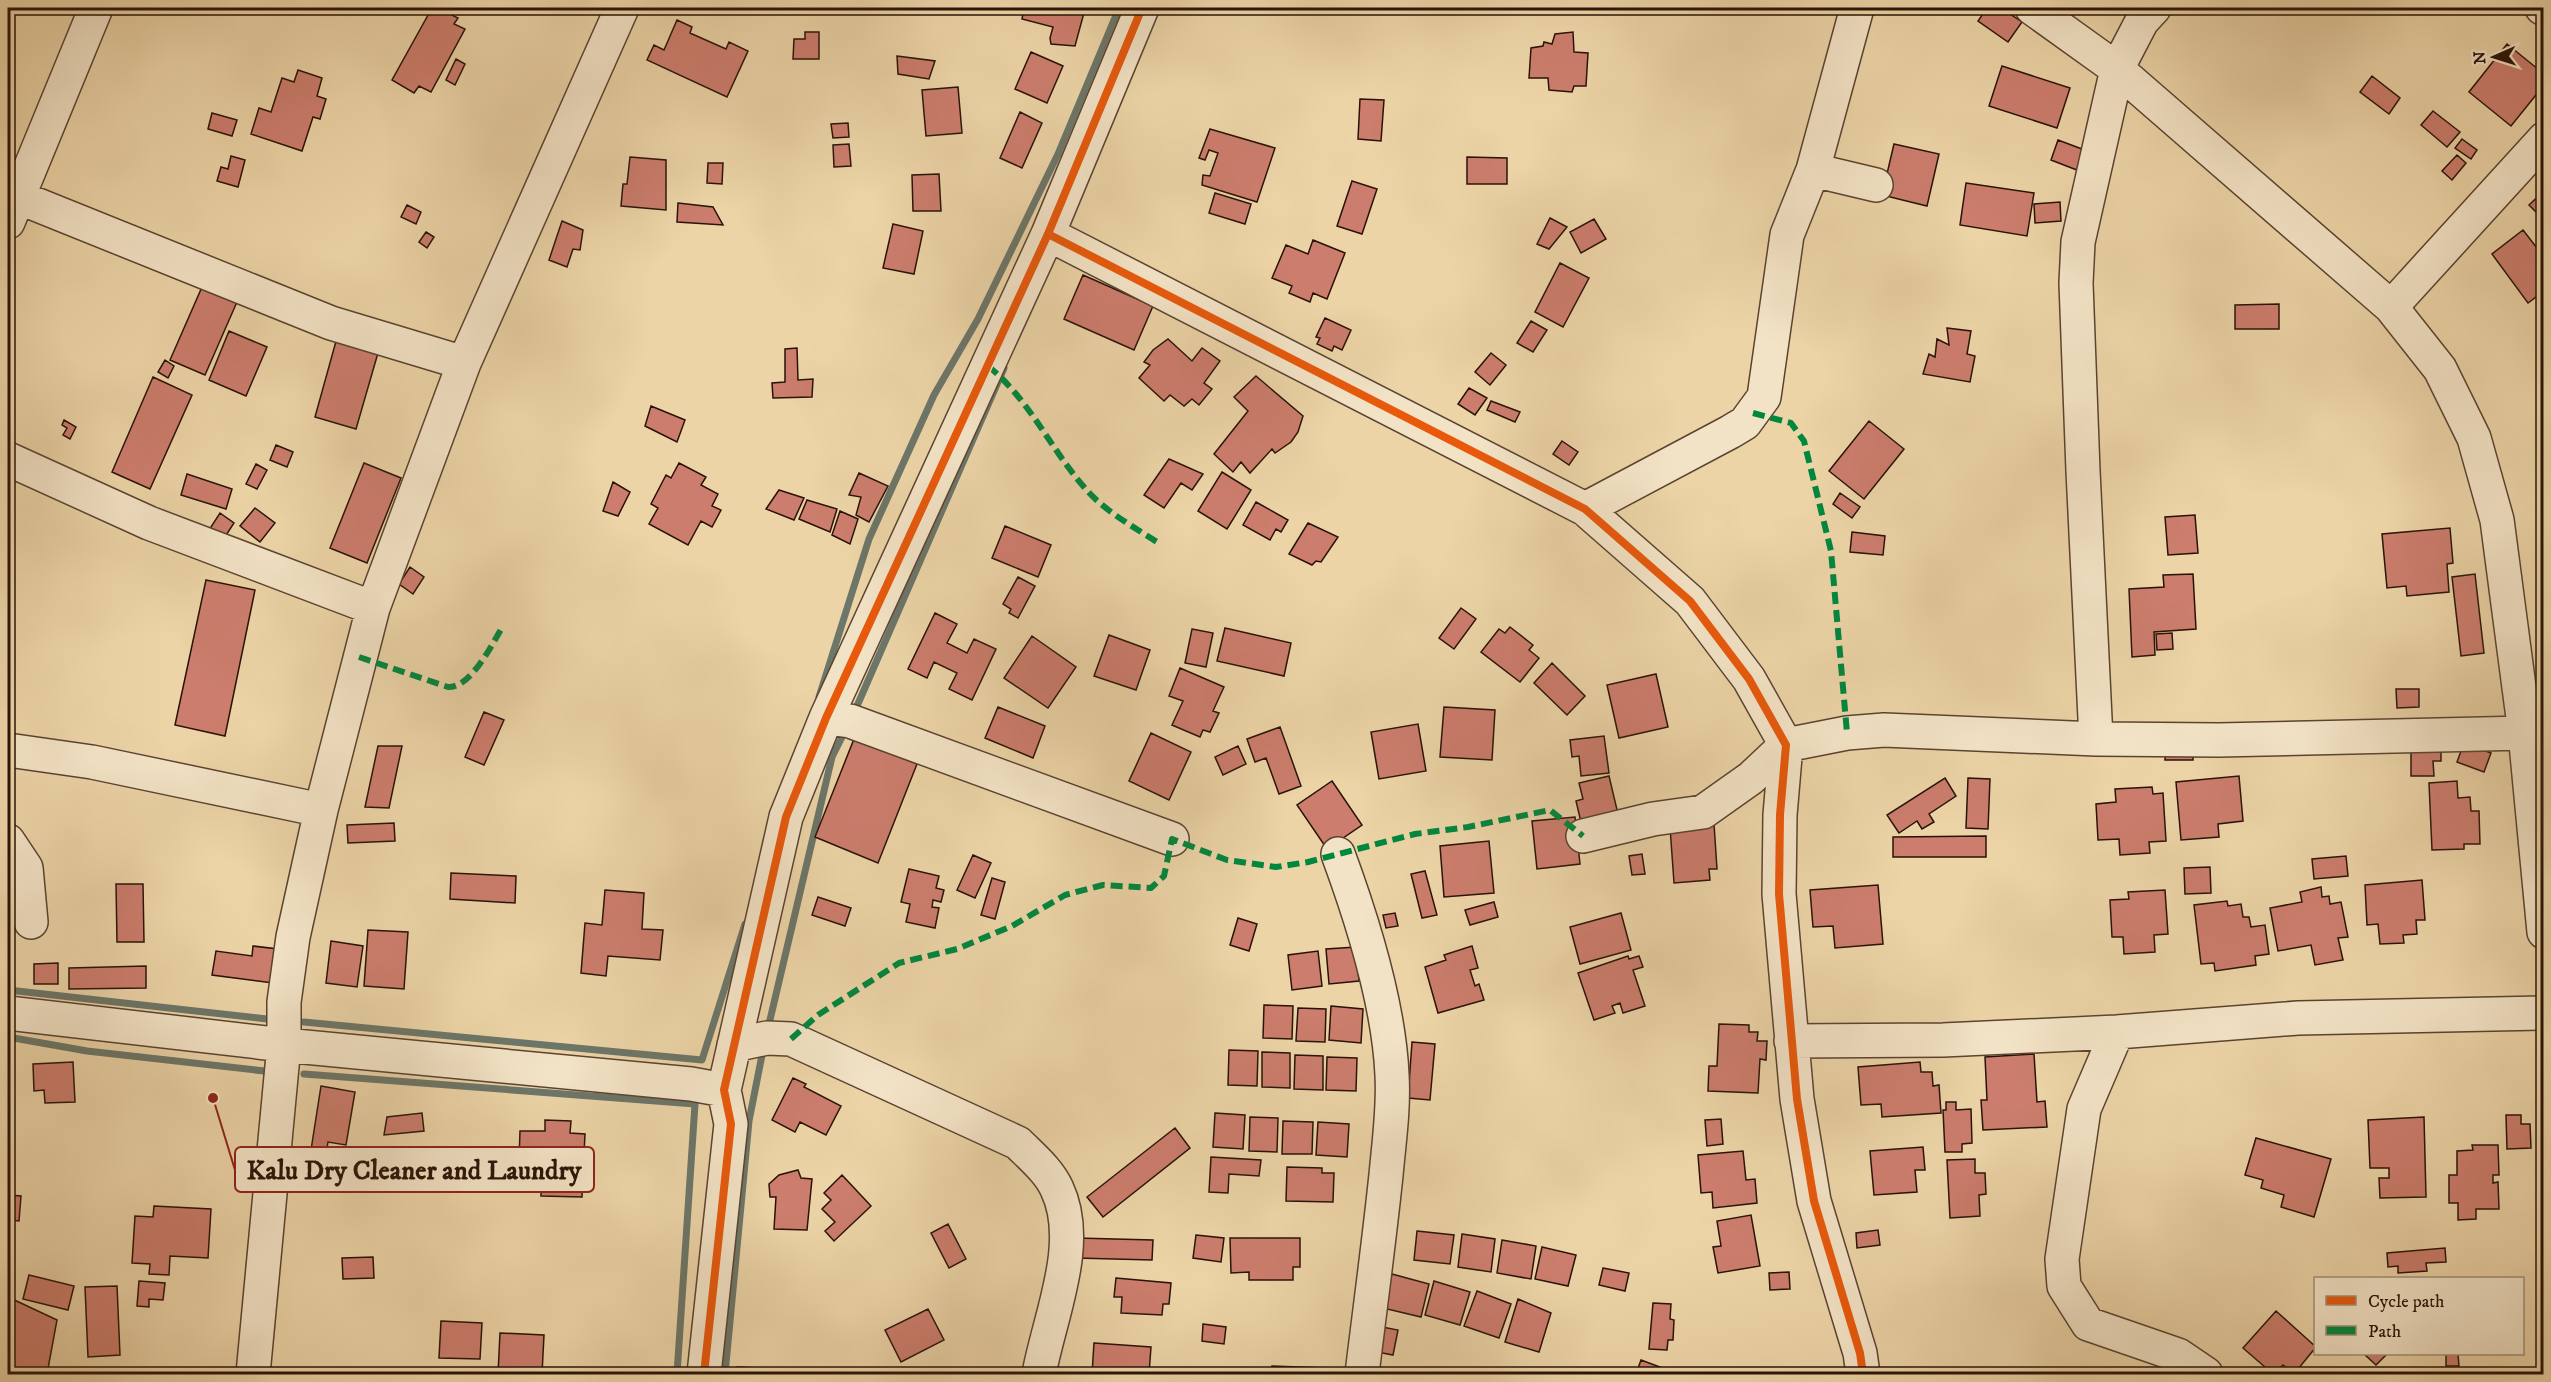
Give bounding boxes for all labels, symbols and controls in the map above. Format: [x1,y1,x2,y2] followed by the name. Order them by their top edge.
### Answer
[2464,27,2524,87] north arrow
[2470,51,2490,65] text: N
[235,1147,594,1192] callout: Kalu Dry Cleaner and Laundry
[247,1154,583,1188] text: Kalu Dry Cleaner and Laundry
[2314,1277,2524,1355] legend
[2368,1291,2445,1313] text: Cycle path
[2368,1321,2402,1343] text: Path

